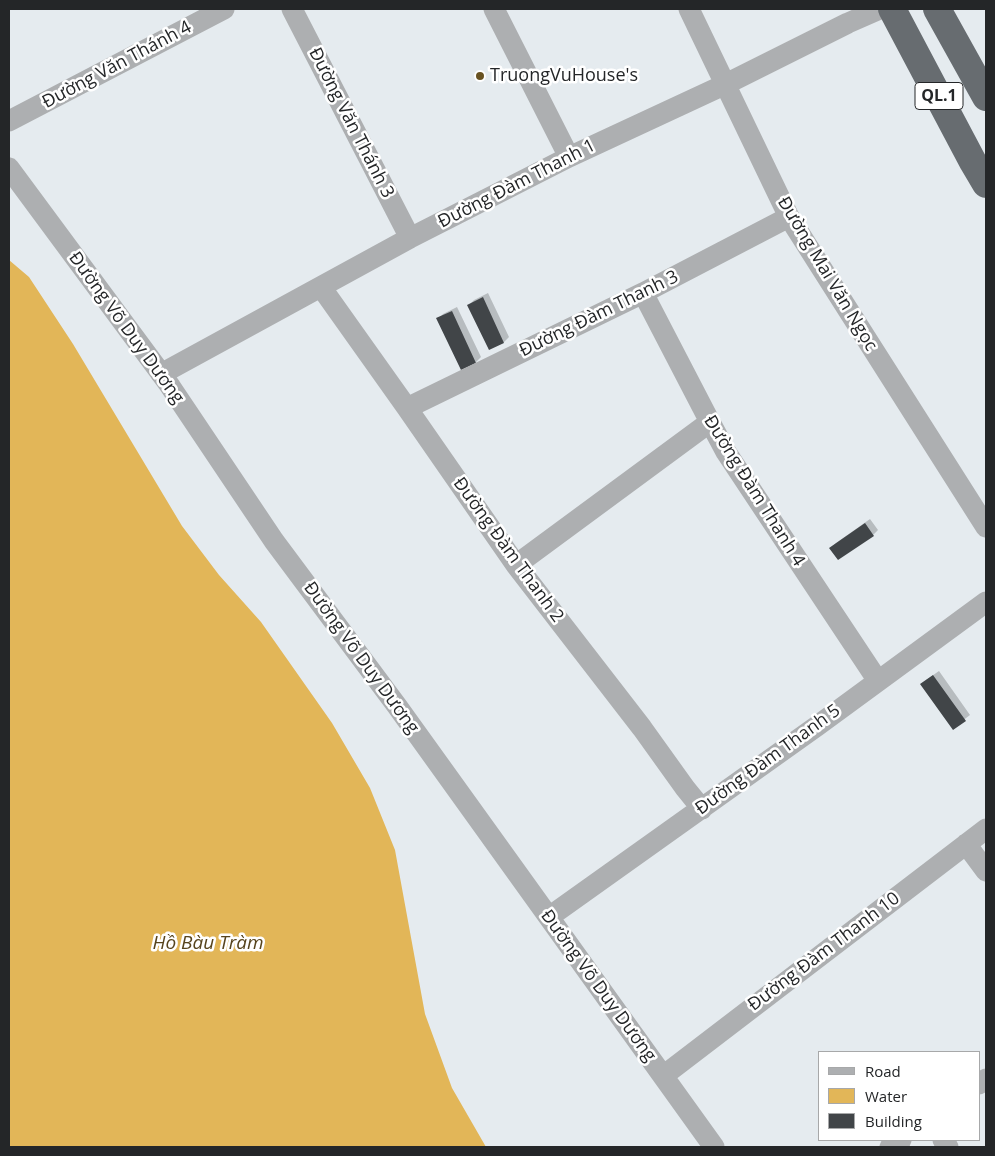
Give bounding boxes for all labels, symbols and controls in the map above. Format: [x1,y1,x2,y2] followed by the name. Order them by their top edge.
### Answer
[39,17,195,113] street label: Đường Văn Thánh 4
[304,44,398,202] street label: Đường Văn Thánh 3
[490,65,638,87] place label: TruongVuHouse's
[474,70,486,82] marker: TruongVuHouse's
[915,82,963,110] road number: QL.1
[435,135,599,233] street label: Đường Đàm Thanh 1
[772,193,882,355] street label: Đường Mai Văn Ngọc
[64,248,188,408] street label: Đường Võ Duy Dương
[516,266,682,362] street label: Đường Đàm Thanh 3
[699,412,809,570] street label: Đường Đàm Thanh 4
[448,473,568,627] street label: Đường Đàm Thanh 2
[299,578,423,738] street label: Đường Võ Duy Dương
[691,700,845,820] street label: Đường Đàm Thanh 5
[744,888,904,1016] street label: Đường Đàm Thanh 10
[536,906,660,1066] street label: Đường Võ Duy Dương
[153,933,263,955] water label: Hồ Bàu Tràm
[818,1051,980,1141] legend
[865,1061,901,1081] text: Road
[865,1086,907,1106] text: Water
[865,1111,922,1131] text: Building

